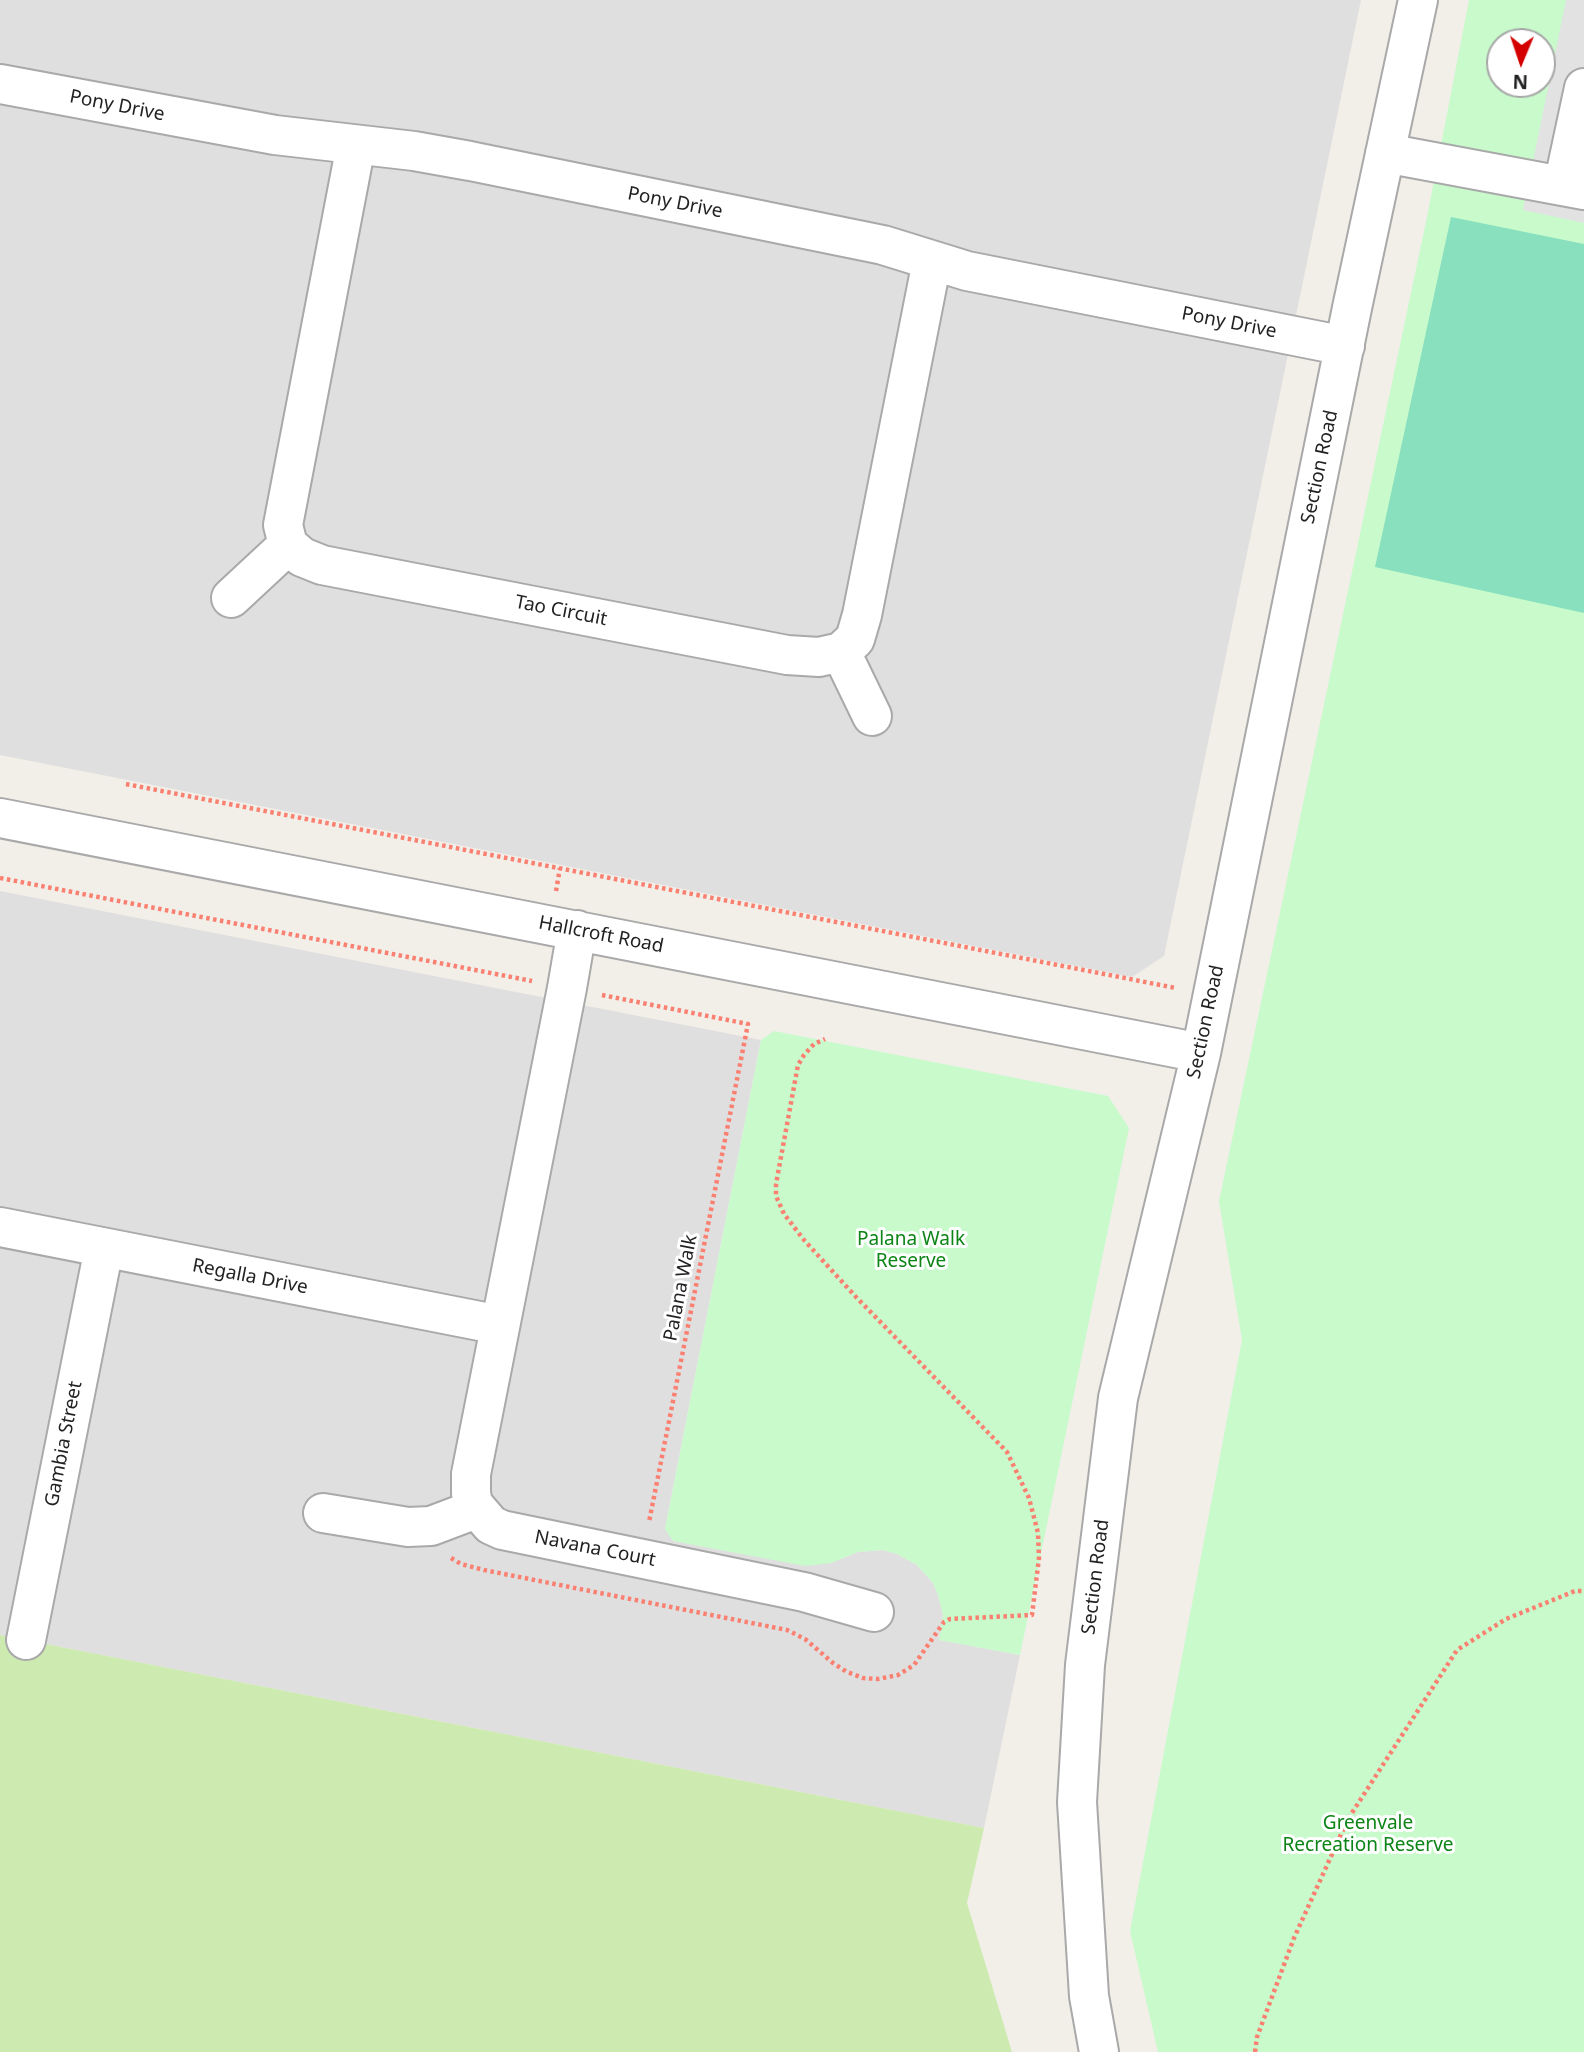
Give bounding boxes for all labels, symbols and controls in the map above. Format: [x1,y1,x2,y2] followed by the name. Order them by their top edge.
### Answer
[1486,28,1556,98] north arrow
[1512,69,1529,95] text: N
[68,86,166,126] street label: Pony Drive
[626,183,724,223] street label: Pony Drive
[1180,303,1278,343] street label: Pony Drive
[1297,408,1343,526] street label: Section Road
[513,591,609,631] street label: Tao Circuit
[537,912,665,958] street label: Hallcroft Road
[1183,963,1229,1081] street label: Section Road
[857,1229,965,1273] park label: Palana Walk Reserve
[660,1233,702,1343] street label: Palana Walk
[190,1255,310,1299] street label: Regalla Drive
[41,1379,87,1509] street label: Gambia Street
[1078,1518,1114,1636] street label: Section Road
[533,1526,657,1572] street label: Navana Court
[1283,1813,1453,1857] park label: Greenvale Recreation Reserve

